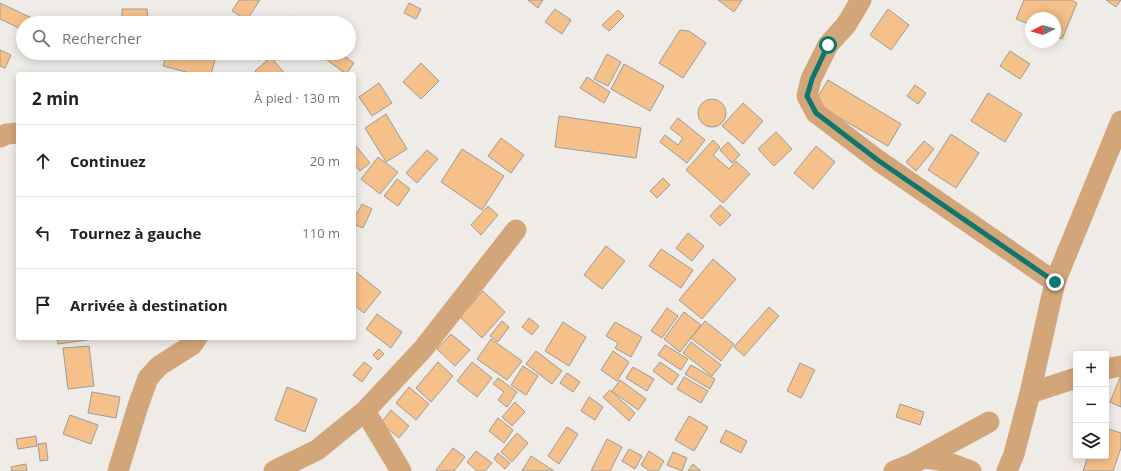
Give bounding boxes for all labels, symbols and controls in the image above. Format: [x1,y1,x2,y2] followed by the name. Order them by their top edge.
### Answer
[1025,12,1061,48] north arrow
[16,16,356,60] search box
[30,27,52,49] icon: search
[62,28,142,48] text: Rechercher
[819,36,837,54] route start
[32,87,79,110] text: 2 min
[254,89,340,107] text: À pied · 130 m
[32,150,54,172] icon: ahead
[70,151,146,171] text: Continuez
[310,152,340,170] text: 20 m
[32,222,54,244] icon: left
[70,223,201,243] text: Tournez à gauche
[302,224,340,242] text: 110 m
[1046,273,1064,291] route end
[32,294,54,316] icon: arrive
[70,295,228,315] text: Arrivée à destination
[1073,351,1109,459] map controls
[1073,351,1109,387] button: +
[1073,387,1109,423] button: −
[1073,423,1109,459] button: layers

